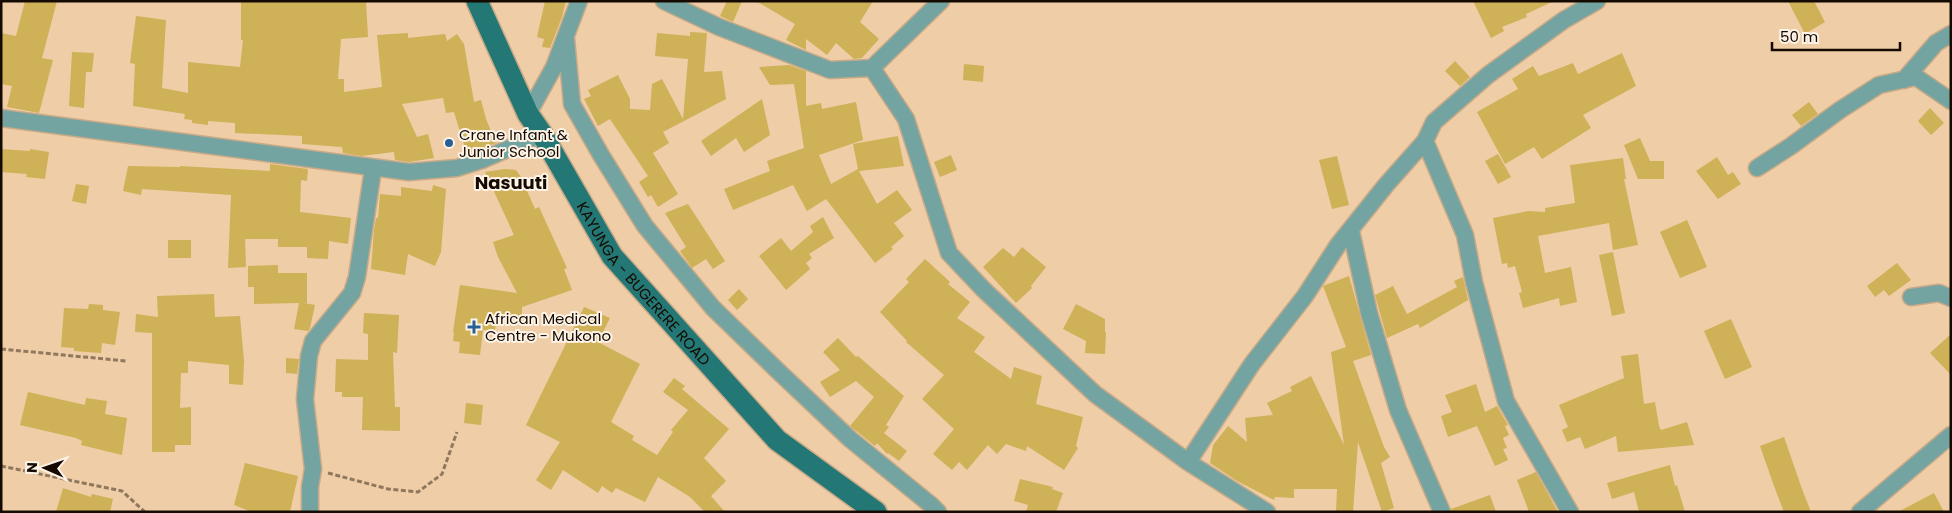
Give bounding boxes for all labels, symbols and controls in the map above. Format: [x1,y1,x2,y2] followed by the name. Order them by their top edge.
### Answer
[1772,20,1900,52] scale bar
[1780,26,1818,47] text: 50 m
[459,124,568,162] place label: Crane Infant & Junior School
[443,137,455,149] marker: Crane Infant & Junior School
[475,170,547,195] district label: Nasuuti
[572,198,715,370] street label: KAYUNGA - BUGERERE ROAD
[485,308,611,346] place label: African Medical Centre - Mukono
[467,320,481,334] marker: African Medical Centre - Mukono
[20,443,70,493] north arrow
[22,462,42,473] text: N

